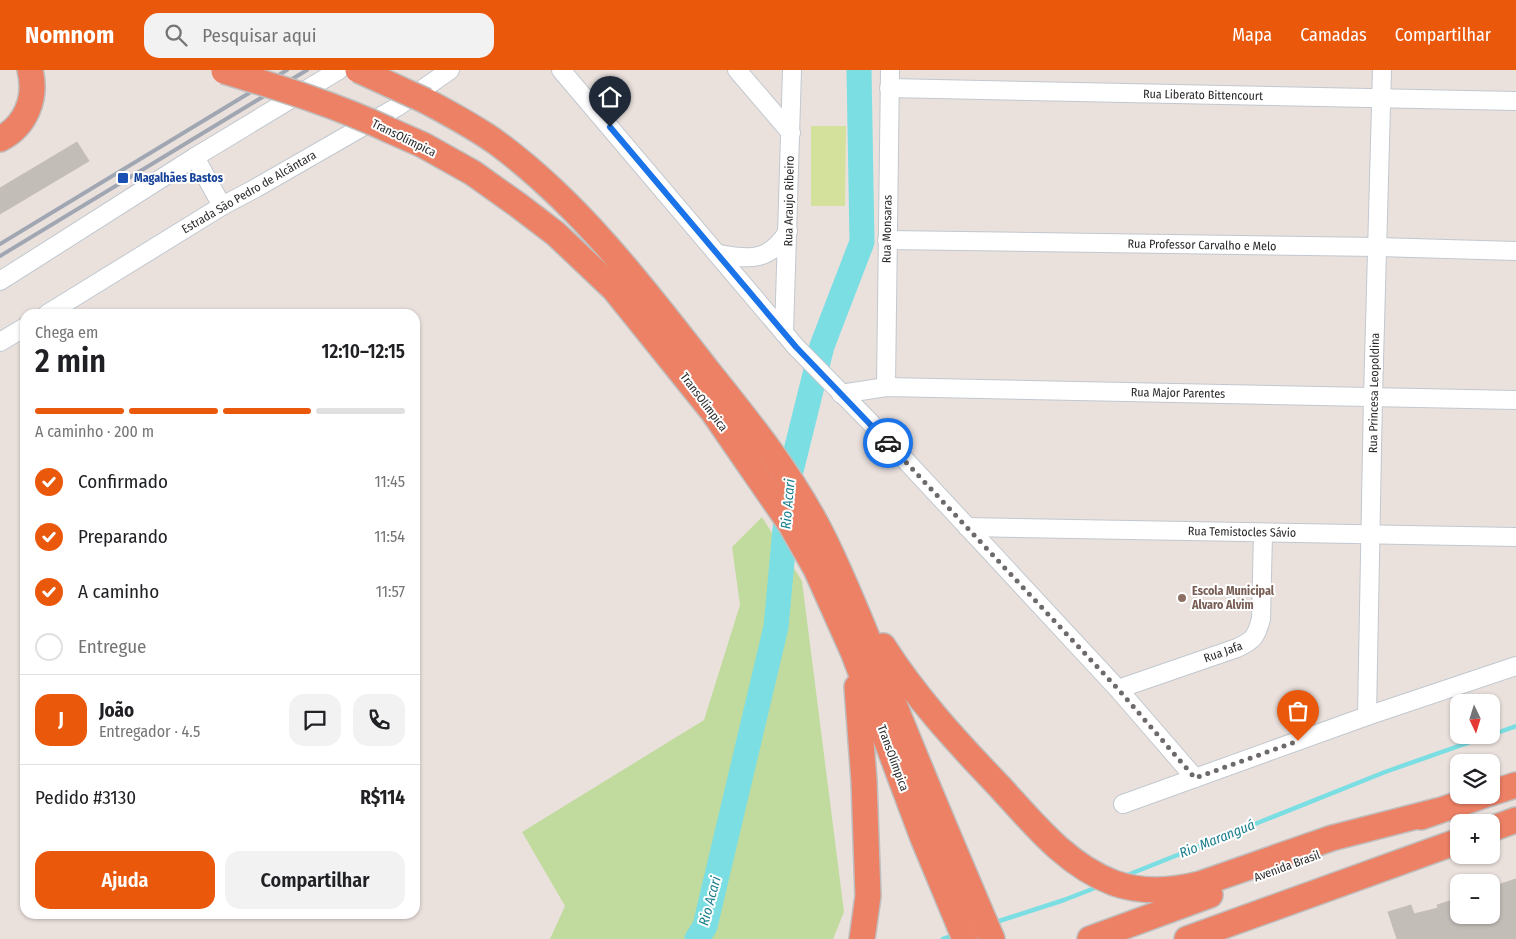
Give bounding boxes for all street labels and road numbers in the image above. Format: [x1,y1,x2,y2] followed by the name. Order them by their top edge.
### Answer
[1143,87,1263,103] street label: Rua Liberato Bittencourt
[370,116,438,160] street label: TransOlímpica
[179,148,319,236] street label: Estrada São Pedro de Alcântara
[781,155,797,247] street label: Rua Araujo Ribeiro
[879,195,895,263] street label: Rua Monsaras
[1127,237,1277,253] street label: Rua Professor Carvalho e Melo
[1366,333,1382,453] street label: Rua Princesa Leopoldina
[677,370,731,434] street label: TransOlímpica
[1131,385,1225,401] street label: Rua Major Parentes
[1188,524,1296,540] street label: Rua Temistocles Sávio
[1202,639,1244,665] street label: Rua Jafa
[875,723,912,793] street label: TransOlímpica
[1252,848,1322,884] street label: Avenida Brasil

